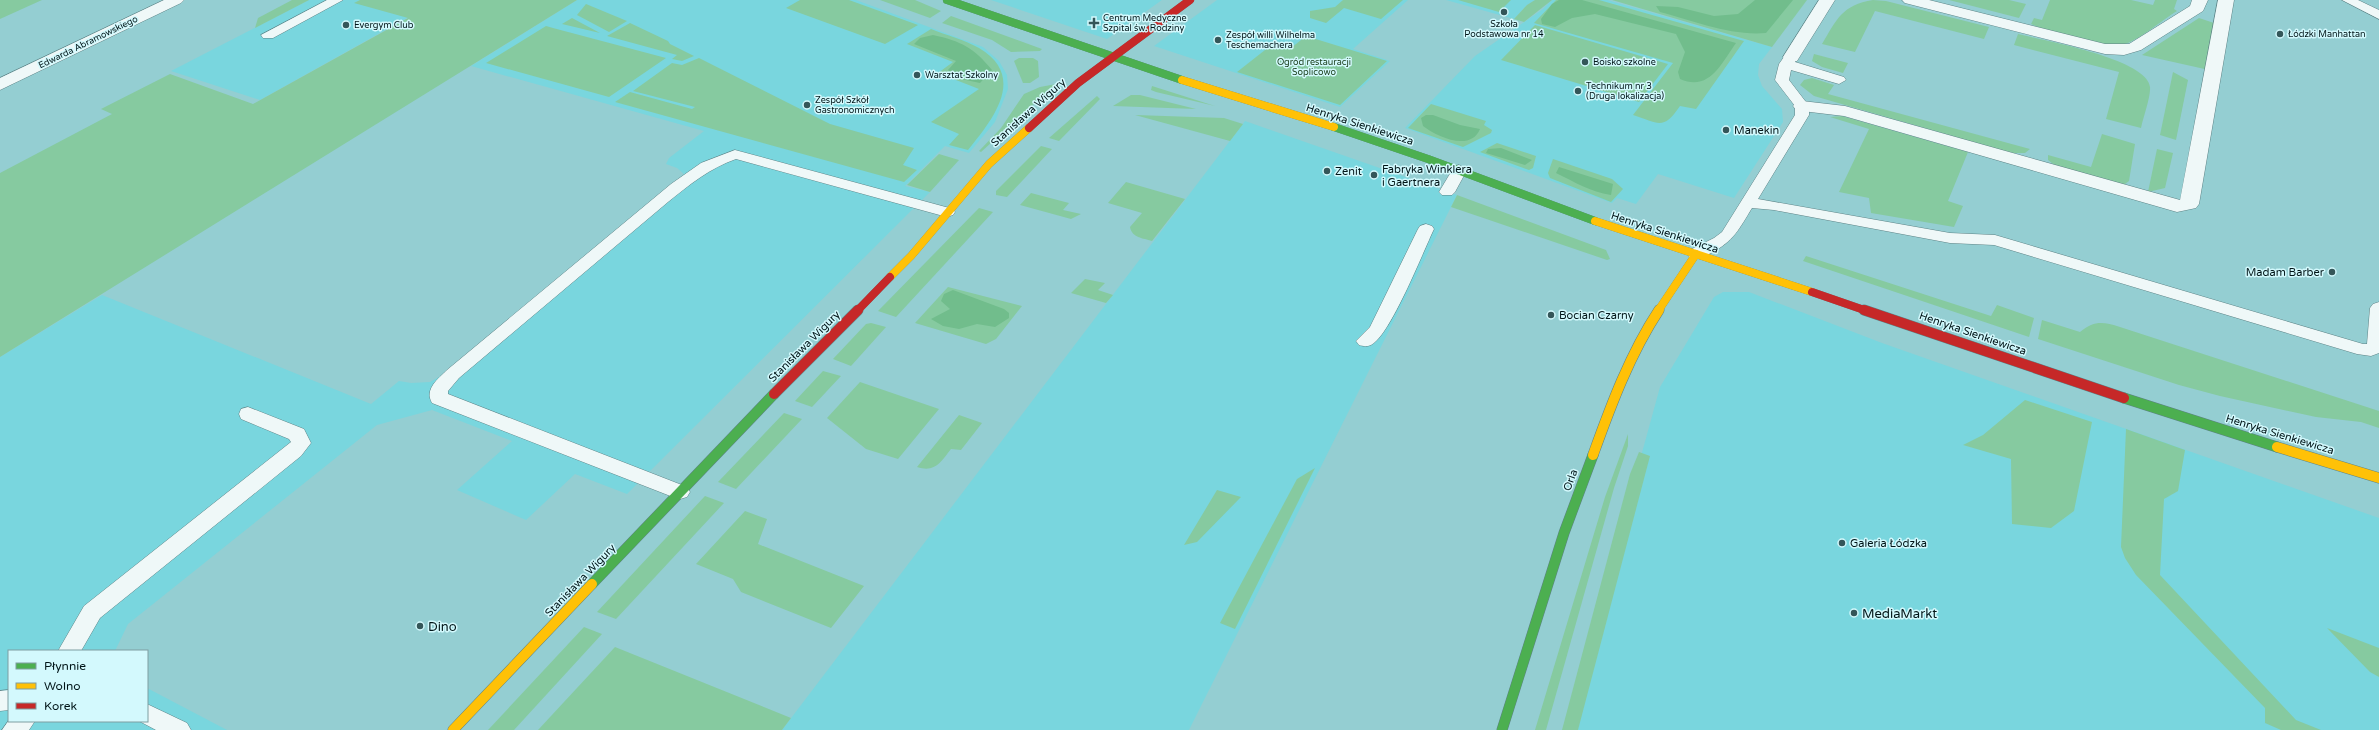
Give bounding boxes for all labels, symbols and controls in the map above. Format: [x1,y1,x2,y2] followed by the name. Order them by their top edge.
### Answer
[1499,7,1509,17] marker: Szkoła Podstawowa nr 14
[37,13,140,71] street label: Edwarda Abramowskiego
[1103,13,1187,34] place label: Centrum Medyczne Szpital św. Rodziny
[1088,17,1100,29] marker: Centrum Medyczne Szpital św. Rodziny
[1464,19,1544,40] place label: Szkoła Podstawowa nr 14
[341,20,351,30] marker: Evergym Club
[354,20,414,31] place label: Evergym Club
[2275,29,2285,39] marker: Łódzki Manhattan
[2288,29,2365,40] place label: Łódzki Manhattan
[1226,30,1315,51] place label: Zespół willi Wilhelma Teschemachera
[1213,35,1223,45] marker: Zespół willi Wilhelma Teschemachera
[1277,57,1351,78] park label: Ogród restauracji Soplicowo
[1580,57,1590,67] marker: Boisko szkolne
[1593,57,1656,68] place label: Boisko szkolne
[912,70,922,80] marker: Warsztat Szkolny
[925,70,998,81] place label: Warsztat Szkolny
[988,75,1068,149] street label: Stanisława Wigury
[1586,81,1664,102] place label: Technikum nr 3 (Druga lokalizacja)
[1573,86,1583,96] marker: Technikum nr 3 (Druga lokalizacja)
[815,95,895,116] place label: Zespół Szkół Gastronomicznych
[802,100,812,110] marker: Zespół Szkół Gastronomicznych
[1304,101,1415,148] street label: Henryka Sienkiewicza
[1734,124,1779,137] place label: Manekin
[1721,125,1731,135] marker: Manekin
[1382,163,1472,189] place label: Fabryka Winklera i Gaertnera
[1335,165,1362,178] place label: Zenit
[1322,166,1332,176] marker: Zenit
[1369,170,1379,180] marker: Fabryka Winklera i Gaertnera
[1609,209,1720,256] street label: Henryka Sienkiewicza
[2246,266,2325,279] place label: Madam Barber
[2327,267,2337,277] marker: Madam Barber
[766,308,843,385] street label: Stanisława Wigury
[1559,309,1634,322] place label: Bocian Czarny
[1918,309,2028,358] street label: Henryka Sienkiewicza
[1546,310,1556,320] marker: Bocian Czarny
[2224,412,2335,457] street label: Henryka Sienkiewicza
[1561,468,1580,493] street label: Orla
[1850,537,1927,550] place label: Galeria Łódzka
[1837,538,1847,548] marker: Galeria Łódzka
[542,541,618,619] street label: Stanisława Wigury
[1862,606,1937,622] place label: MediaMarkt
[1849,608,1859,618] marker: MediaMarkt
[428,619,457,635] place label: Dino
[415,621,425,631] marker: Dino
[8,650,148,722] legend
[44,659,86,673] text: Płynnie
[44,679,80,693] text: Wolno
[44,699,78,713] text: Korek

